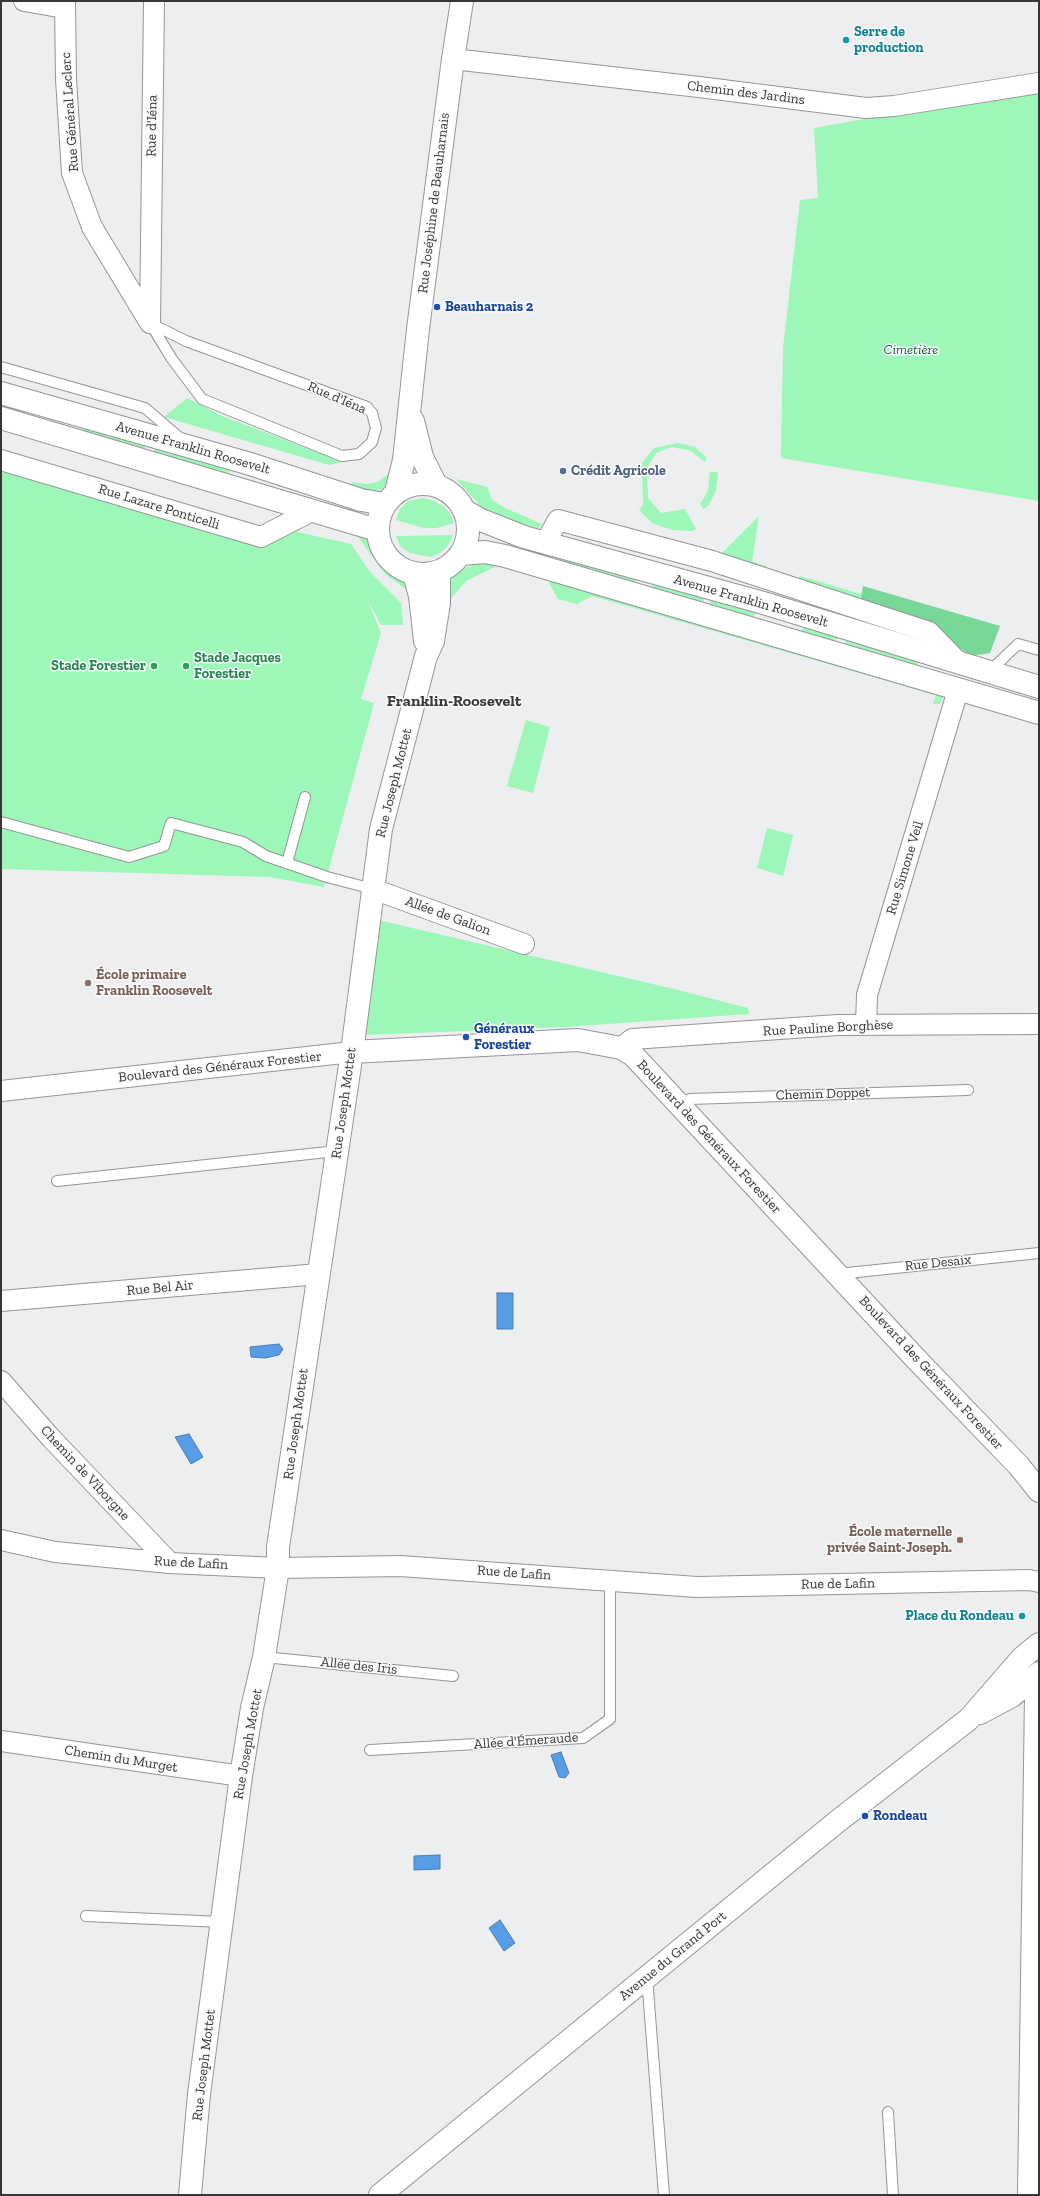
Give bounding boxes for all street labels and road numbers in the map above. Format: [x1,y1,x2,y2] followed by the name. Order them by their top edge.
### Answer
[57,52,83,172] street label: Rue Général Leclerc
[686,77,806,109] street label: Chemin des Jardins
[143,95,161,157] street label: Rue d'Iéna
[415,112,453,294] street label: Rue Joséphine de Beauharnais
[305,378,369,418] street label: Rue d'Iéna
[114,418,272,478] street label: Avenue Franklin Roosevelt
[96,481,222,533] street label: Rue Lazare Ponticelli
[672,571,830,631] street label: Avenue Franklin Roosevelt
[372,727,416,839] street label: Rue Joseph Mottet
[883,819,927,917] street label: Rue Simone Veil
[403,893,493,939] street label: Allée de Galion
[762,1016,894,1040] street label: Rue Pauline Borghèse
[328,1046,360,1160] street label: Rue Joseph Mottet
[118,1048,322,1086] street label: Boulevard des Généraux Forestier
[633,1057,785,1217] street label: Boulevard des Généraux Forestier
[775,1084,871,1104] street label: Chemin Doppet
[904,1251,972,1275] street label: Rue Desaix
[126,1277,194,1299] street label: Rue Bel Air
[855,1293,1007,1453] street label: Boulevard des Généraux Forestier
[280,1367,312,1481] street label: Rue Joseph Mottet
[37,1422,133,1524] street label: Chemin de Viborgne
[154,1553,228,1573] street label: Rue de Lafin
[476,1562,552,1584] street label: Rue de Lafin
[801,1575,875,1593] street label: Rue de Lafin
[320,1654,398,1678] street label: Allée des Iris
[230,1687,266,1801] street label: Rue Joseph Mottet
[473,1729,579,1753] street label: Allée d'Émeraude
[63,1742,179,1776] street label: Chemin du Murget
[616,1907,730,2005] street label: Avenue du Grand Port
[189,2008,219,2122] street label: Rue Joseph Mottet

